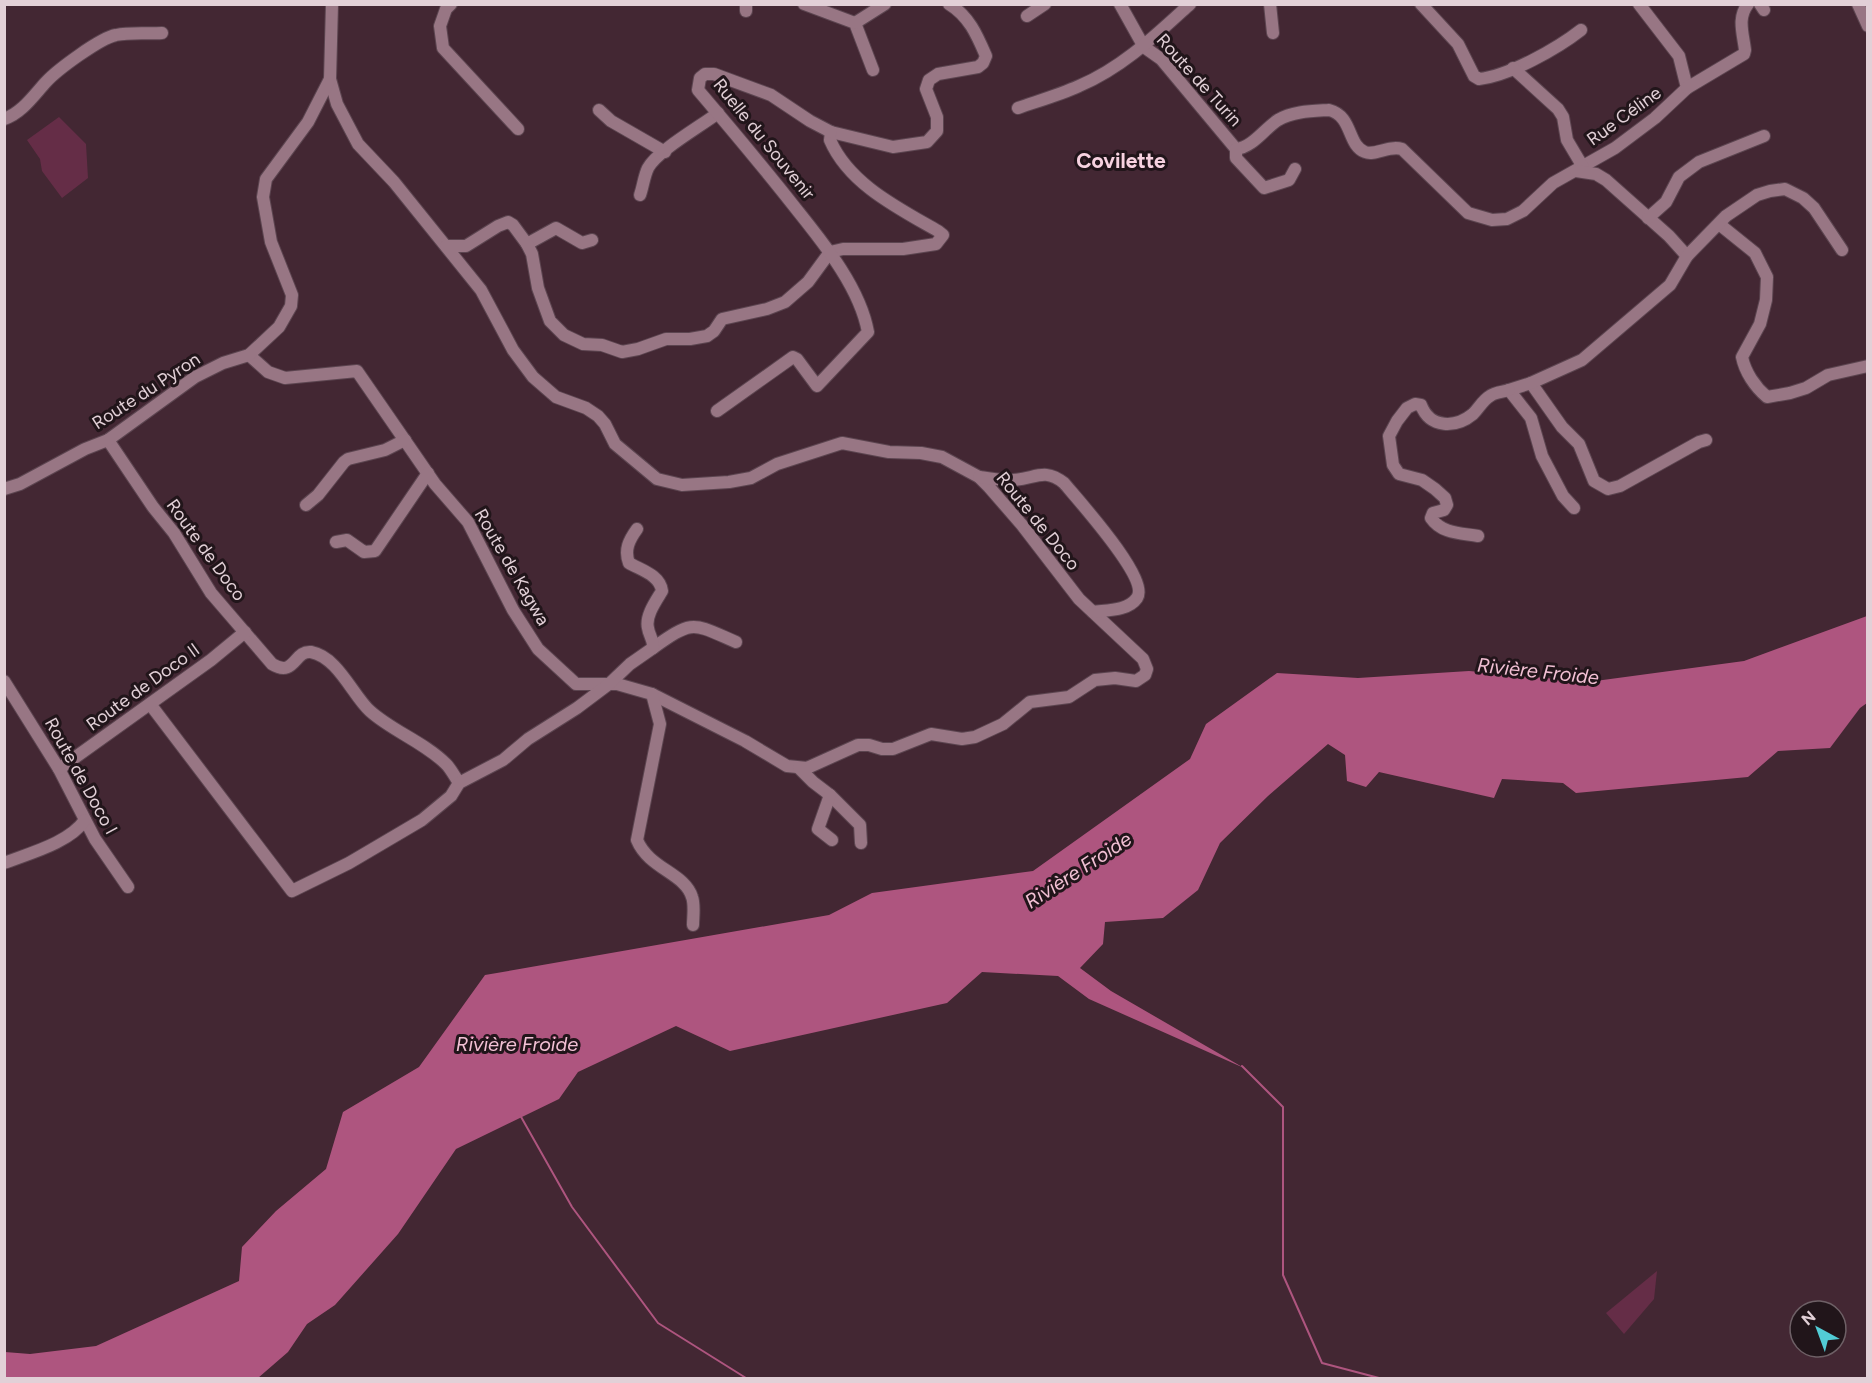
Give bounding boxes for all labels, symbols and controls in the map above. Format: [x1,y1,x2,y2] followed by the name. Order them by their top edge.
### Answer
[1152,29,1246,131] street label: Route de Turin
[709,74,819,204] street label: Ruelle du Souvenir
[1583,82,1666,150] street label: Rue Céline
[1076,148,1166,173] district label: Covilette
[88,348,204,434] street label: Route du Pyron
[992,467,1084,575] street label: Route de Doco
[162,495,250,605] street label: Route de Doco
[470,505,554,629] street label: Route de Kagwa
[82,638,204,736] street label: Route de Doco II
[1476,653,1600,689] water label: Rivière Froide
[40,714,122,838] street label: Route de Doco I
[1020,827,1136,913] water label: Rivière Froide
[456,1032,578,1056] water label: Rivière Froide
[1788,1299,1848,1359] north arrow
[1798,1307,1819,1329] text: N

